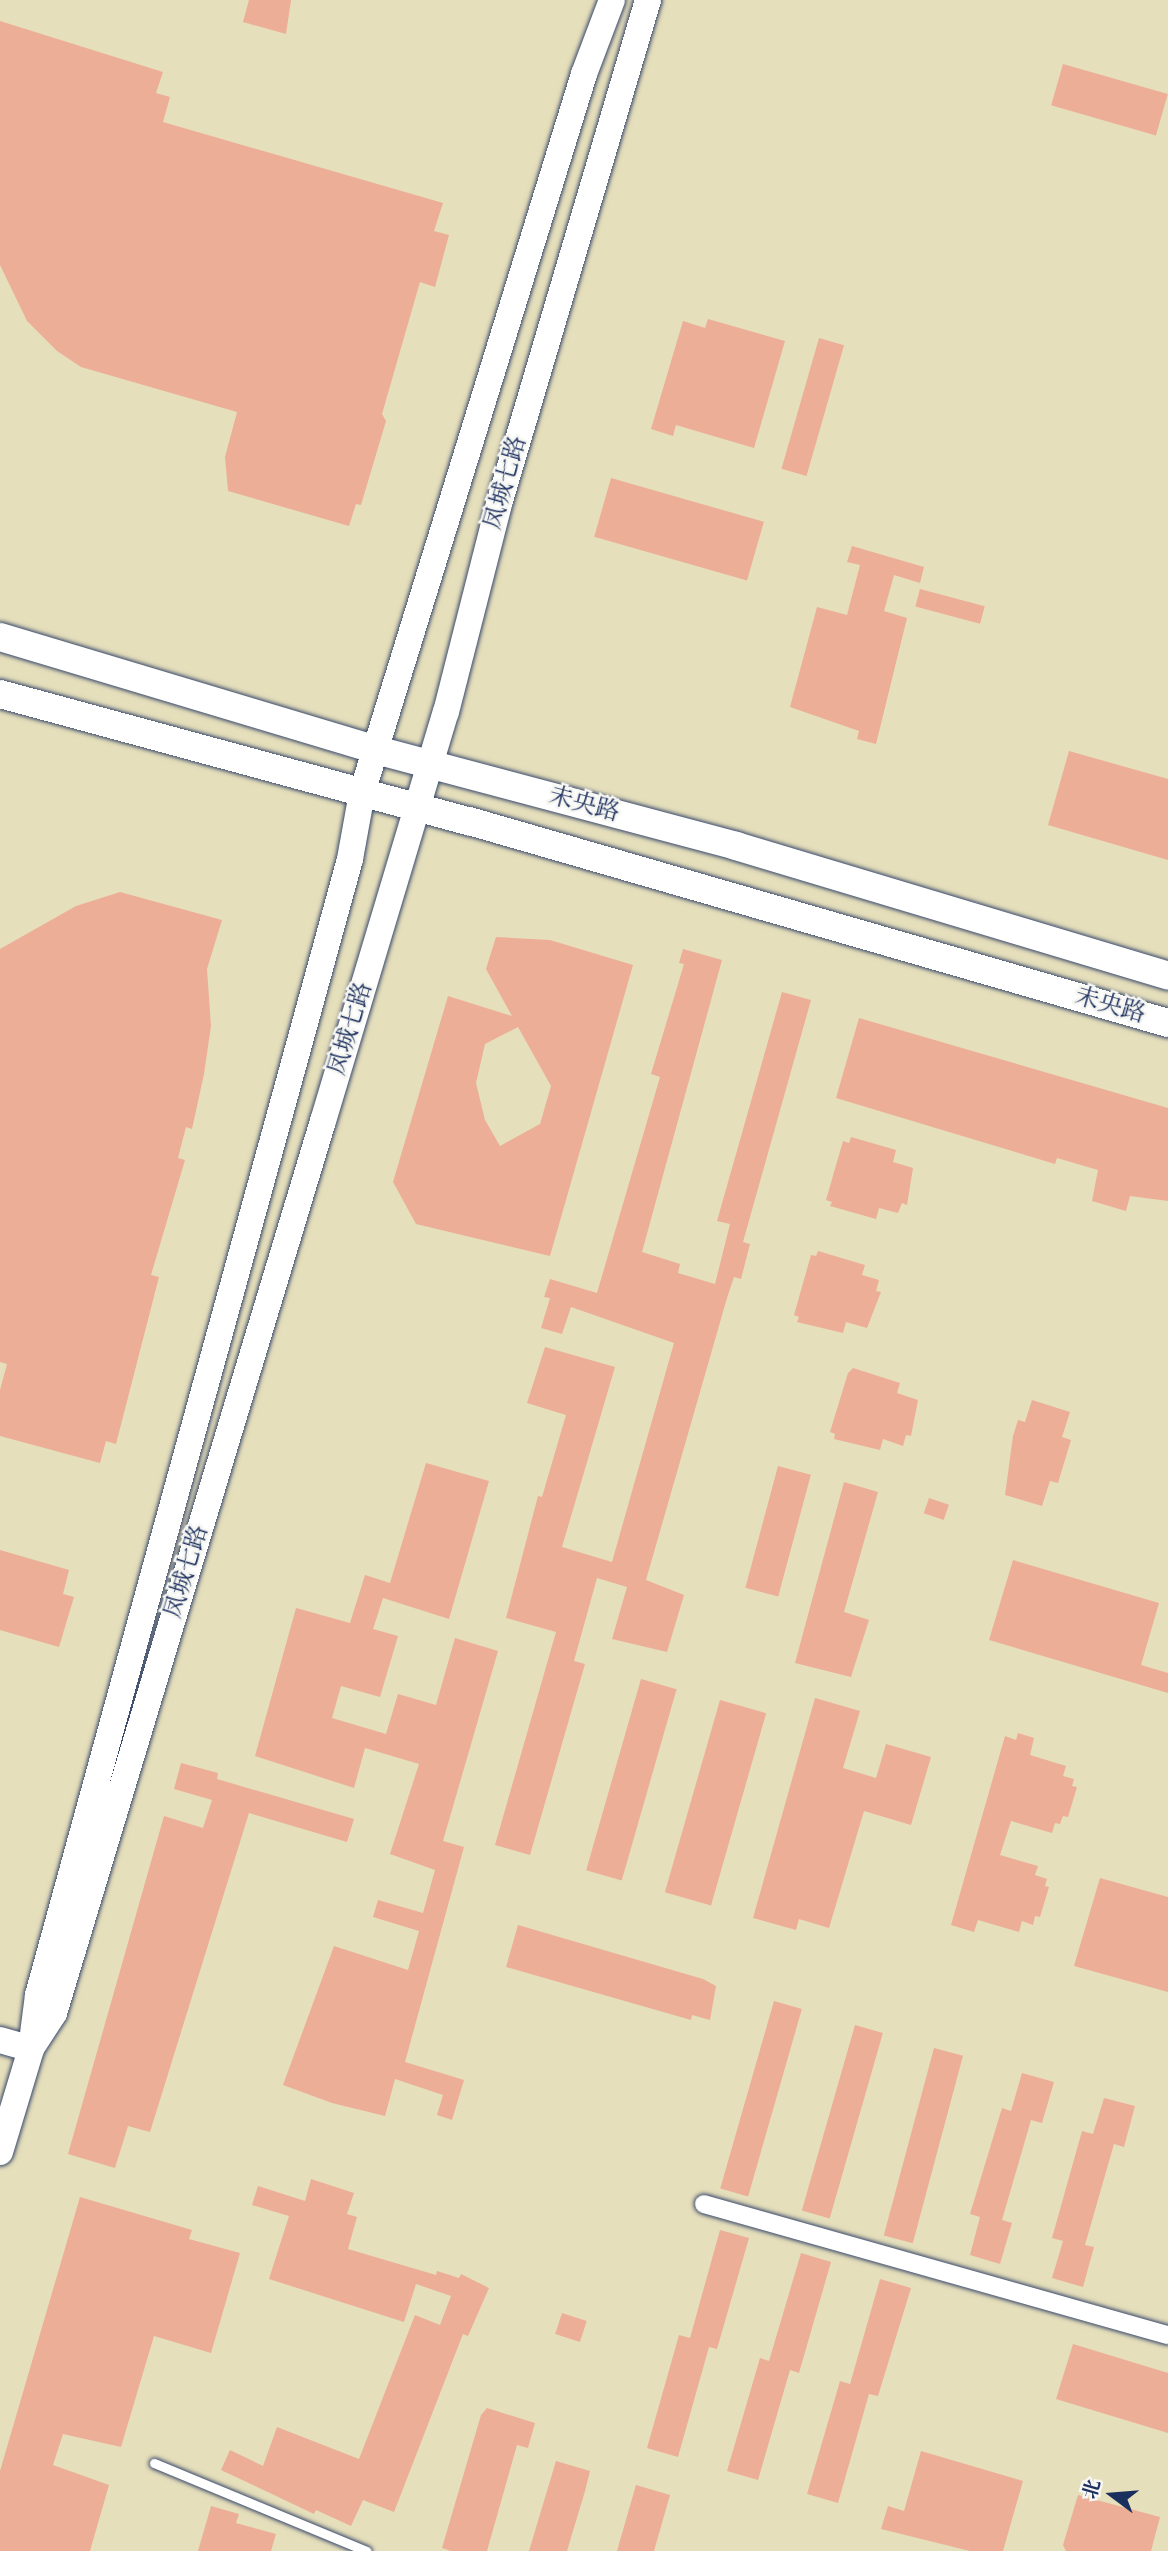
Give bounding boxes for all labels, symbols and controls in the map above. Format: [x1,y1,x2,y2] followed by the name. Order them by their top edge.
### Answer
[479,433,533,533] street label: 凤城七路
[545,782,623,828] street label: 未央路
[323,979,379,1079] street label: 凤城七路
[1071,982,1149,1030] street label: 未央路
[159,1522,215,1622] street label: 凤城七路
[1077,2460,1147,2530] north arrow
[1078,2477,1106,2502] text: 北

